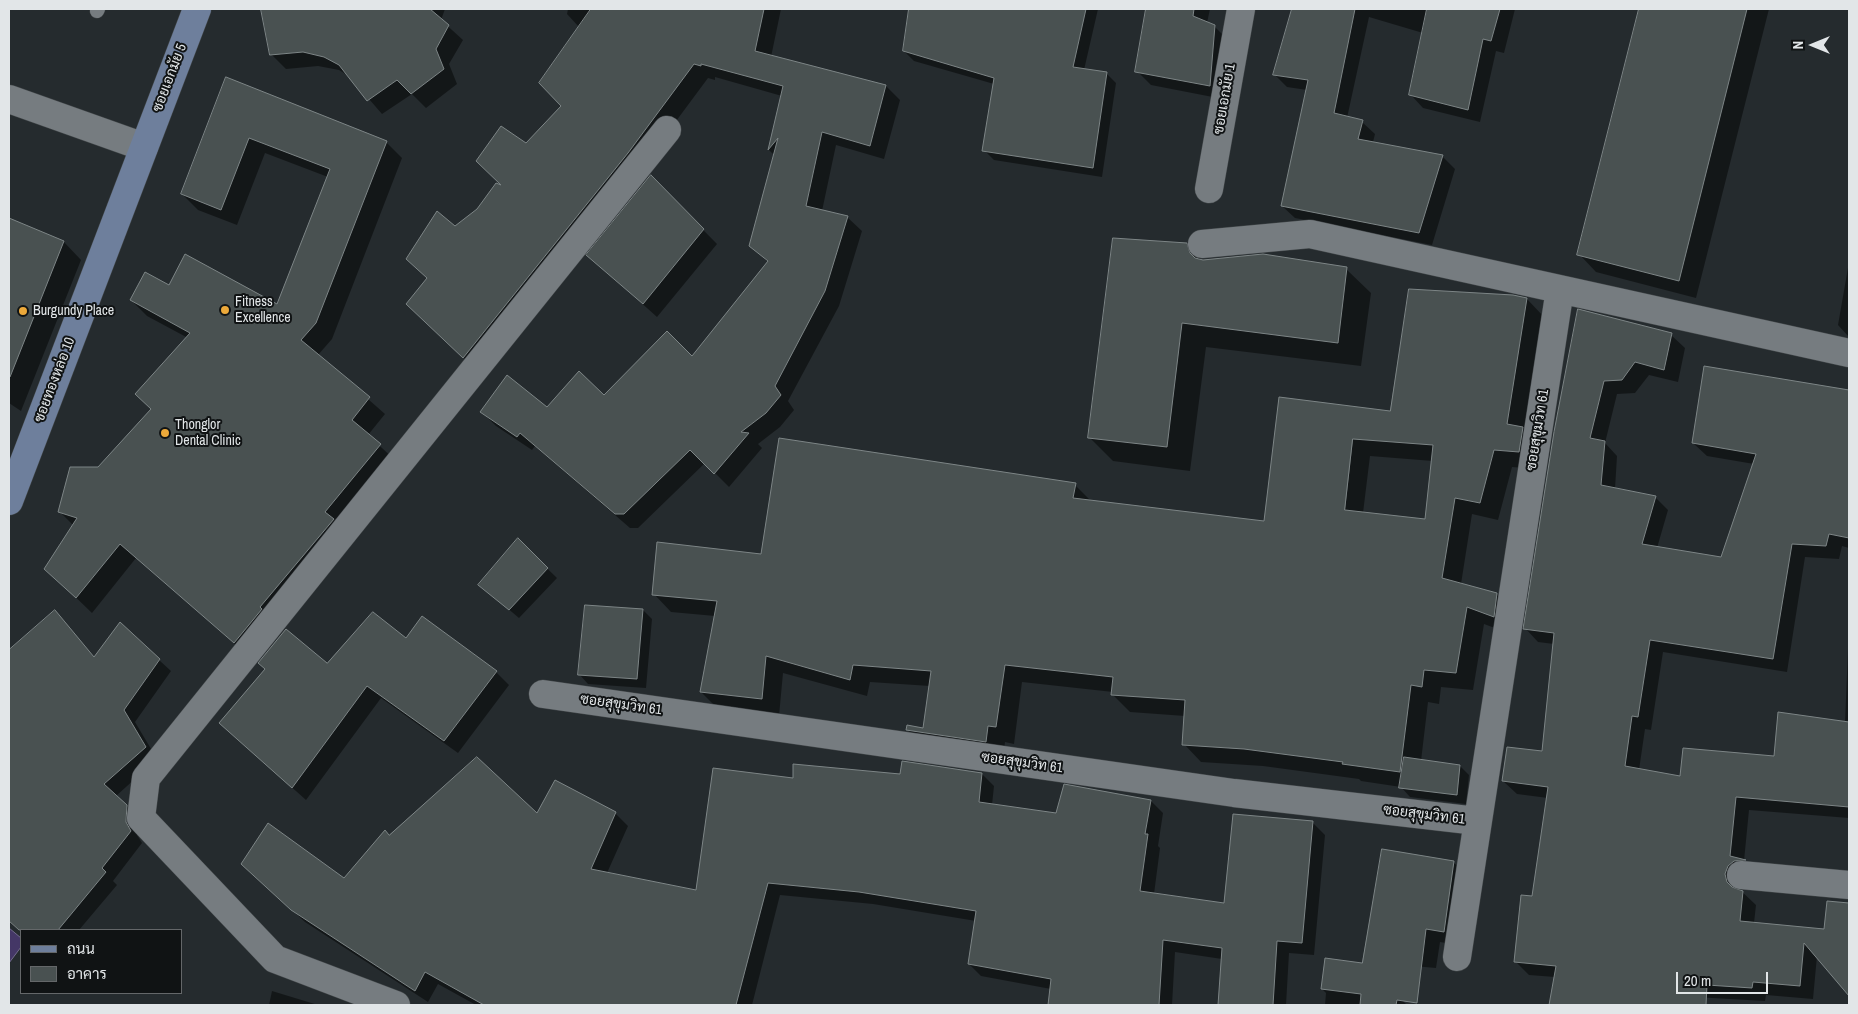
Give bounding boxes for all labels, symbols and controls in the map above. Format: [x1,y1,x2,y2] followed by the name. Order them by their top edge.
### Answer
[1788,20,1838,70] north arrow
[1789,41,1807,49] text: N
[149,42,191,114] street label: ซอยเอกมัย 5
[1211,62,1239,136] street label: ซอยเอกมัย 1
[235,294,291,326] place label: Fitness Excellence
[33,303,114,319] place label: Burgundy Place
[219,304,231,316] marker: Fitness Excellence
[17,305,29,317] marker: Burgundy Place
[31,335,79,425] street label: ซอยทองหล่อ 10
[1523,388,1553,472] street label: ซอยสุขุมวิท 61
[175,417,241,450] place label: Thonglor Dental Clinic
[159,427,171,439] marker: Thonglor Dental Clinic
[579,691,663,719] street label: ซอยสุขุมวิท 61
[980,749,1064,777] street label: ซอยสุขุมวิท 61
[1382,802,1466,828] street label: ซอยสุขุมวิท 61
[20,929,182,994] legend
[67,938,95,959] text: ถนน
[1678,962,1770,994] scale bar
[67,963,107,984] text: อาคาร
[1684,970,1711,991] text: 20 m

